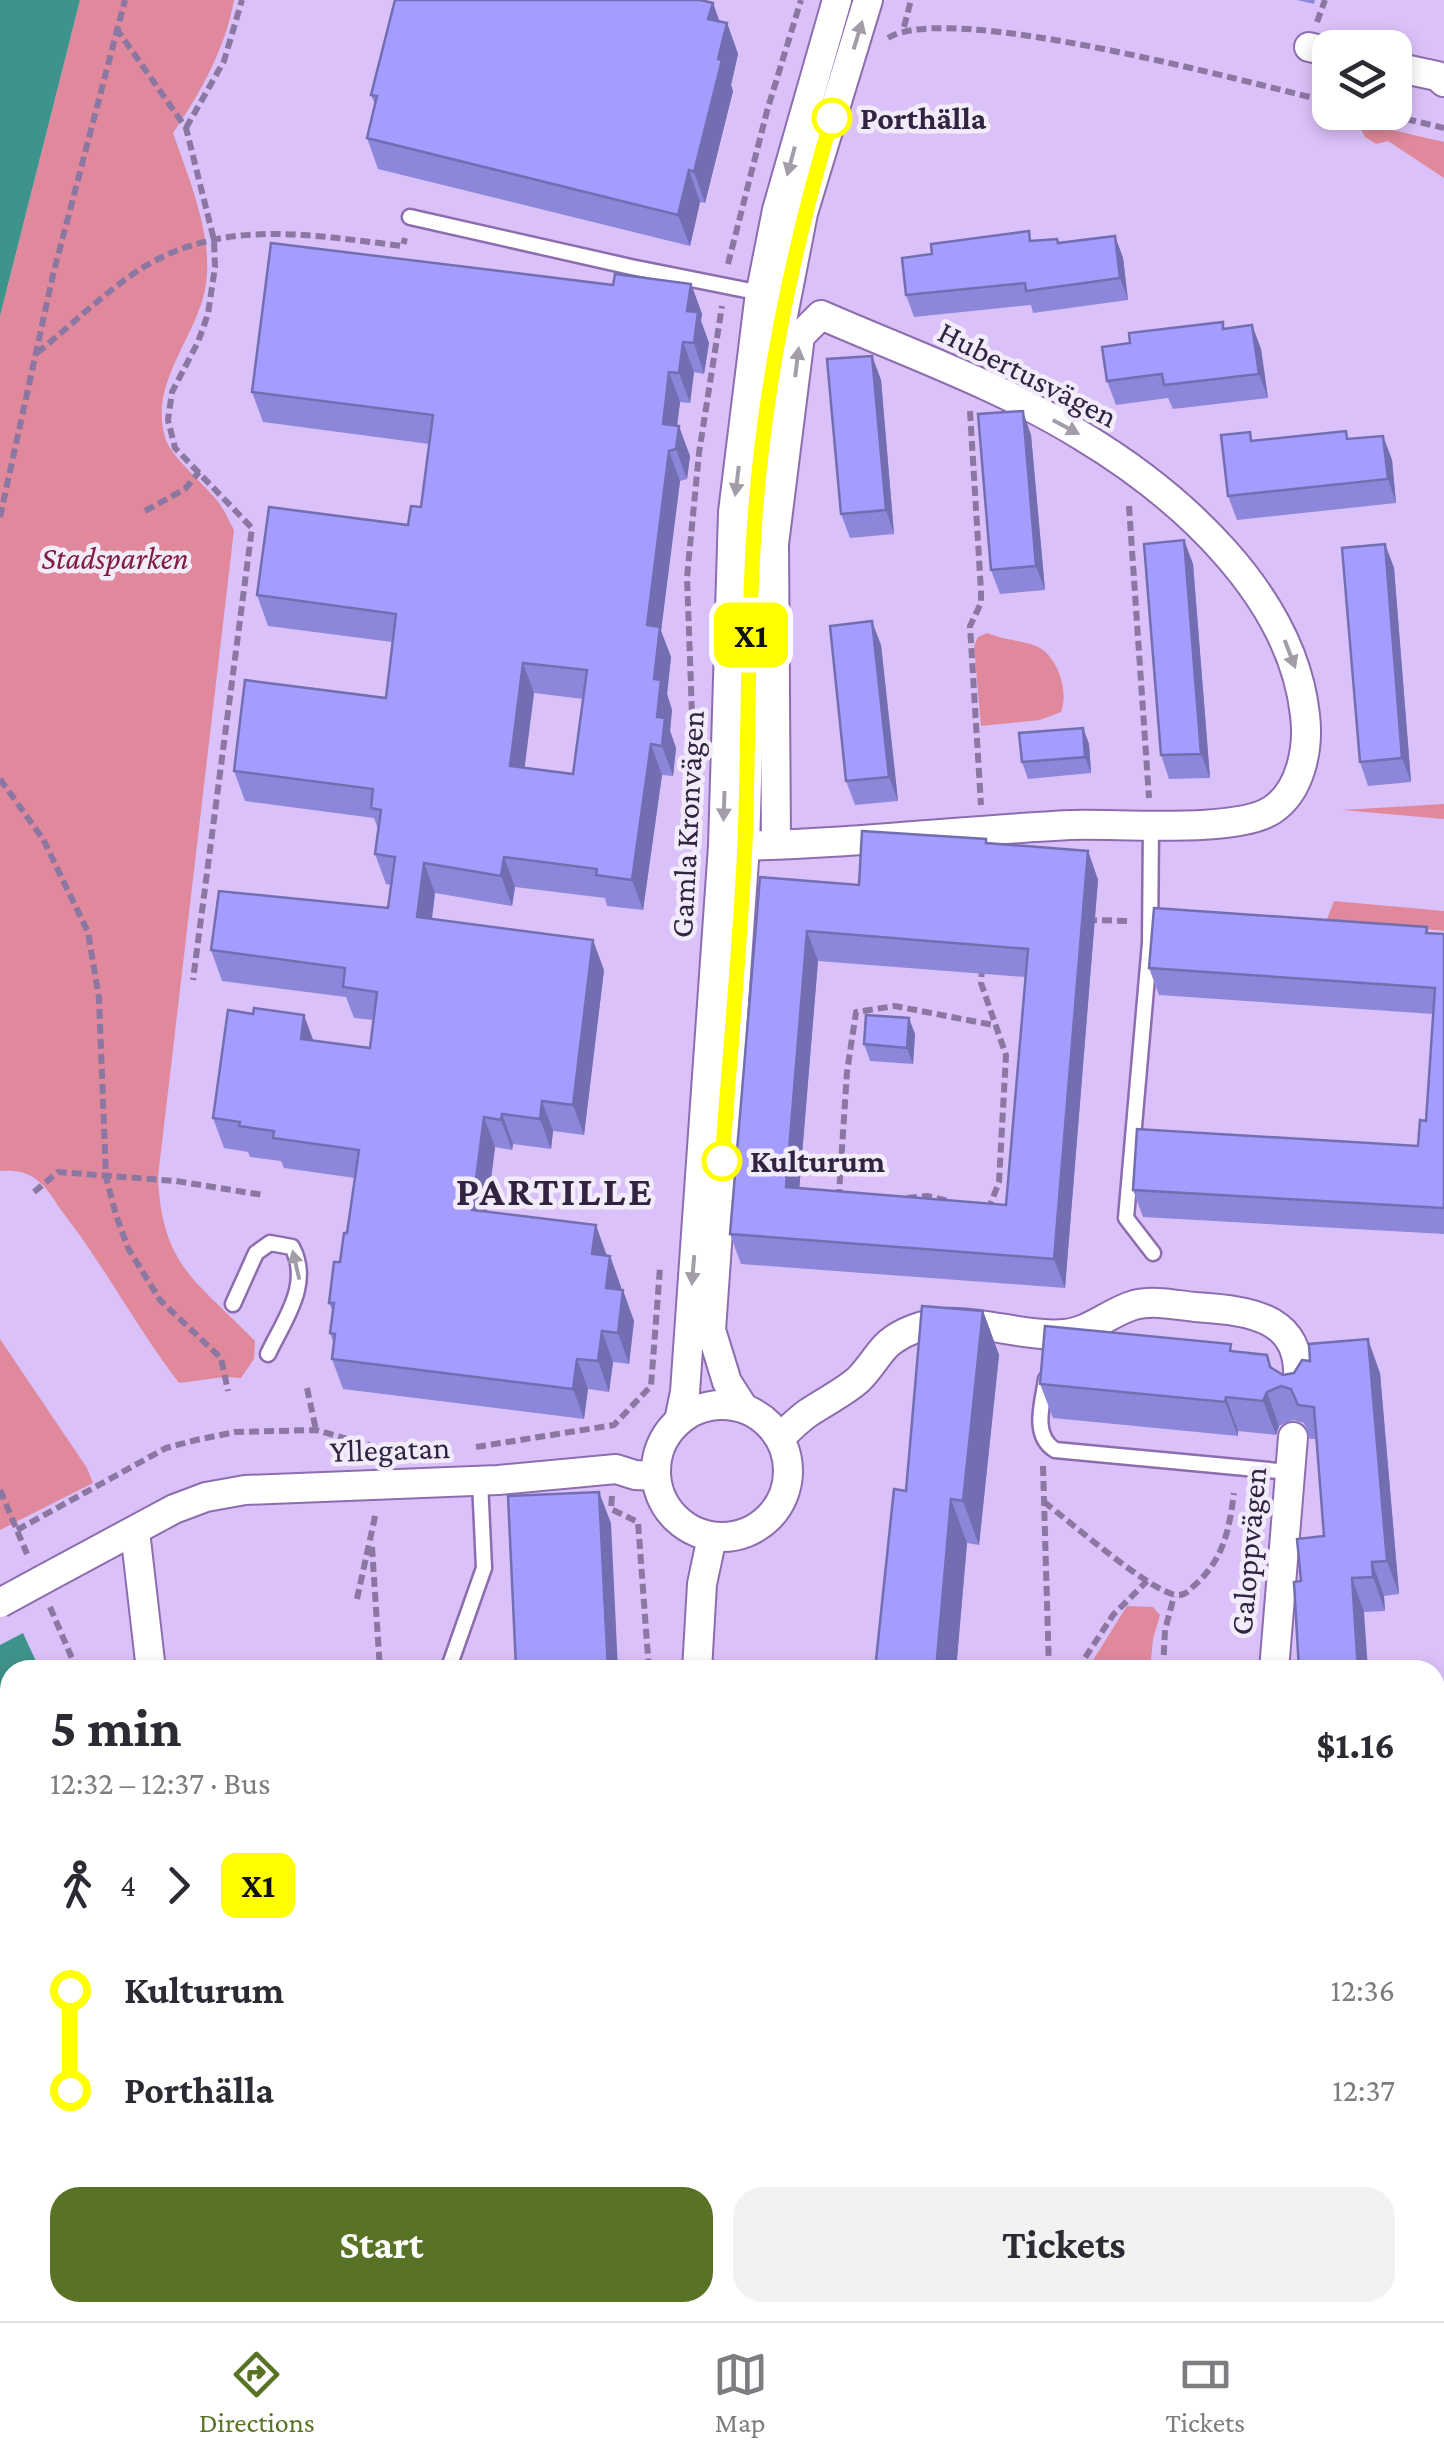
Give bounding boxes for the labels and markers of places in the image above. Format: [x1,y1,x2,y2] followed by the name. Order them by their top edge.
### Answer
[813,99,851,137] marker: Porthälla
[860,100,987,136] place label: Porthälla
[703,1142,741,1180] marker: Kulturum
[750,1143,885,1179] place label: Kulturum

